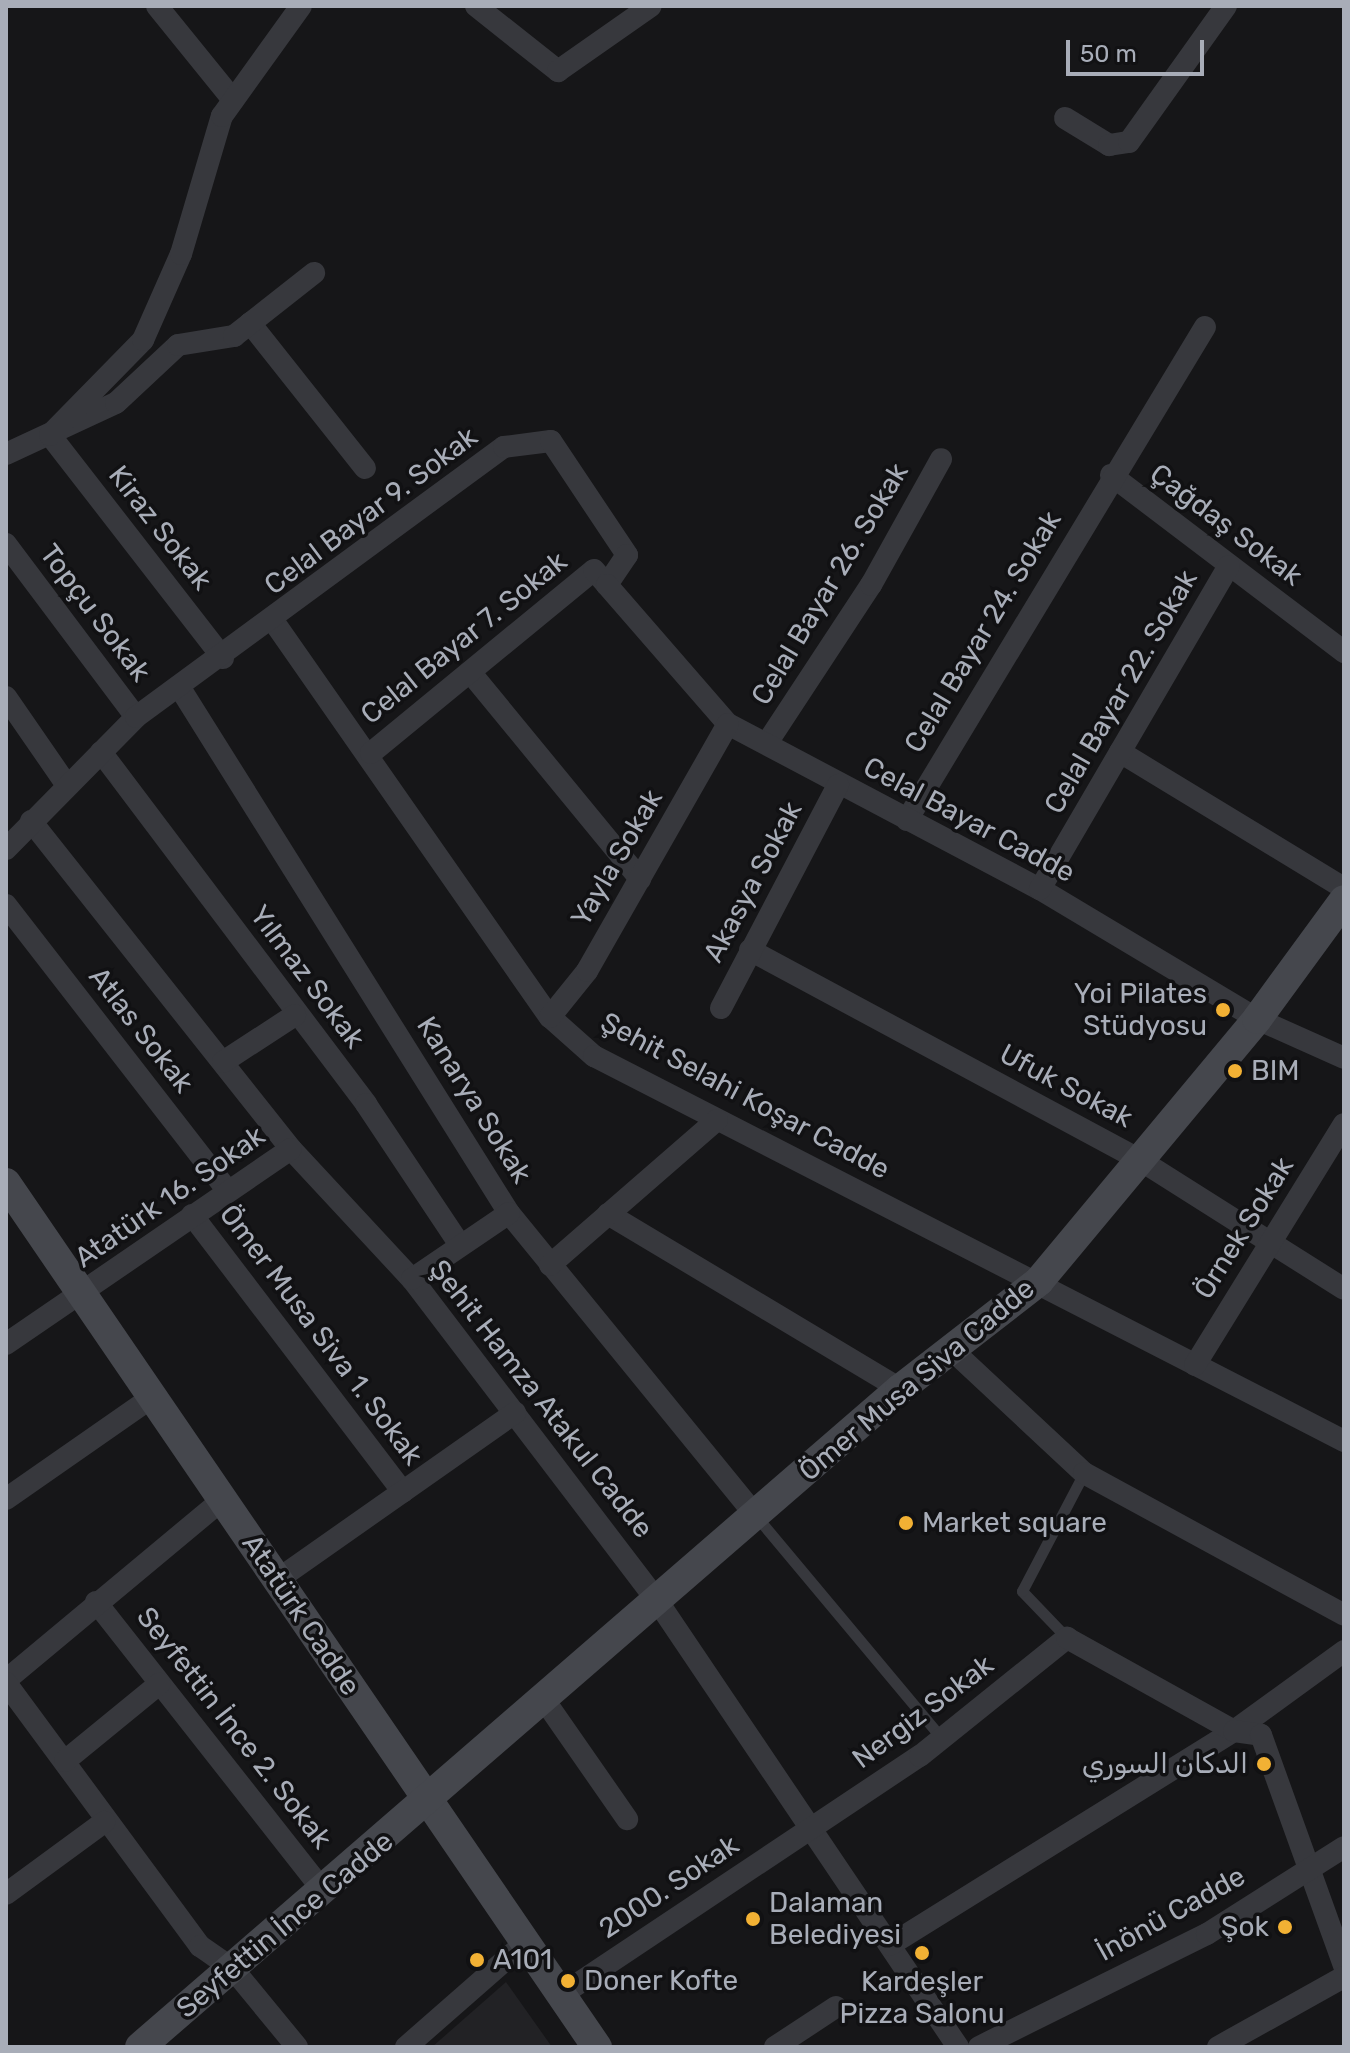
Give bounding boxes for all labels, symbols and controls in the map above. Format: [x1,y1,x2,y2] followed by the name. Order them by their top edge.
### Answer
[1070,24,1208,74] scale bar
[1080,40,1137,68] text: 50 m
[258,420,484,602] street label: Celal Bayar 9. Sokak
[744,457,916,711] street label: Celal Bayar 26. Sokak
[1143,457,1309,593] street label: Çağdaş Sokak
[101,459,219,597] street label: Kiraz Sokak
[897,505,1069,759] street label: Celal Bayar 24. Sokak
[33,538,157,688] street label: Topçu Sokak
[354,544,574,732] street label: Celal Bayar 7. Sokak
[1037,564,1205,820] street label: Celal Bayar 22. Sokak
[857,750,1081,890] street label: Celal Bayar Cadde
[564,784,670,932] street label: Yayla Sokak
[697,796,809,968] street label: Akasya Sokak
[242,899,372,1055] street label: Yılmaz Sokak
[82,961,200,1099] street label: Atlas Sokak
[1074,977,1207,1043] place label: Yoi Pilates Stüdyosu
[1214,1001,1232,1019] marker: Yoi Pilates Stüdyosu
[594,1005,896,1187] street label: Şehit Selahi Koşar Cadde
[409,1011,539,1189] street label: Kanarya Sokak
[994,1037,1138,1135] street label: Ufuk Sokak
[1251,1054,1300,1088] place label: BIM
[1226,1062,1244,1080] marker: BIM
[68,1119,272,1275] street label: Atatürk 16. Sokak
[1187,1151,1301,1305] street label: Örnek Sokak
[212,1198,430,1472] street label: Ömer Musa Siva 1. Sokak
[422,1253,660,1545] street label: Şehit Hamza Atakul Cadde
[792,1272,1042,1488] street label: Ömer Musa Siva Cadde
[922,1506,1107,1540] place label: Market square
[897,1514,915,1532] marker: Market square
[235,1528,367,1702] street label: Atatürk Cadde
[129,1601,339,1855] street label: Seyfettin İnce 2. Sokak
[846,1648,1000,1776] street label: Nergiz Sokak
[1082,1747,1248,1781] place label: الدكان السوري
[1255,1755,1273,1773] marker: الدكان السوري
[170,1825,400,2025] street label: Seyfettin İnce Cadde
[593,1828,745,1946] street label: 2000. Sokak
[1091,1859,1251,1969] street label: İnönü Cadde
[769,1886,901,1952] place label: Dalaman Belediyesi
[744,1910,762,1928] marker: Dalaman Belediyesi
[1221,1910,1269,1944] place label: Şok
[1276,1918,1294,1936] marker: Şok
[493,1943,552,1977] place label: A101
[913,1944,931,1962] marker: Kardeşler Pizza Salonu
[468,1951,486,1969] marker: A101
[584,1964,739,1998] place label: Doner Kofte
[839,1965,1005,2031] place label: Kardeşler Pizza Salonu
[559,1972,577,1990] marker: Doner Kofte

